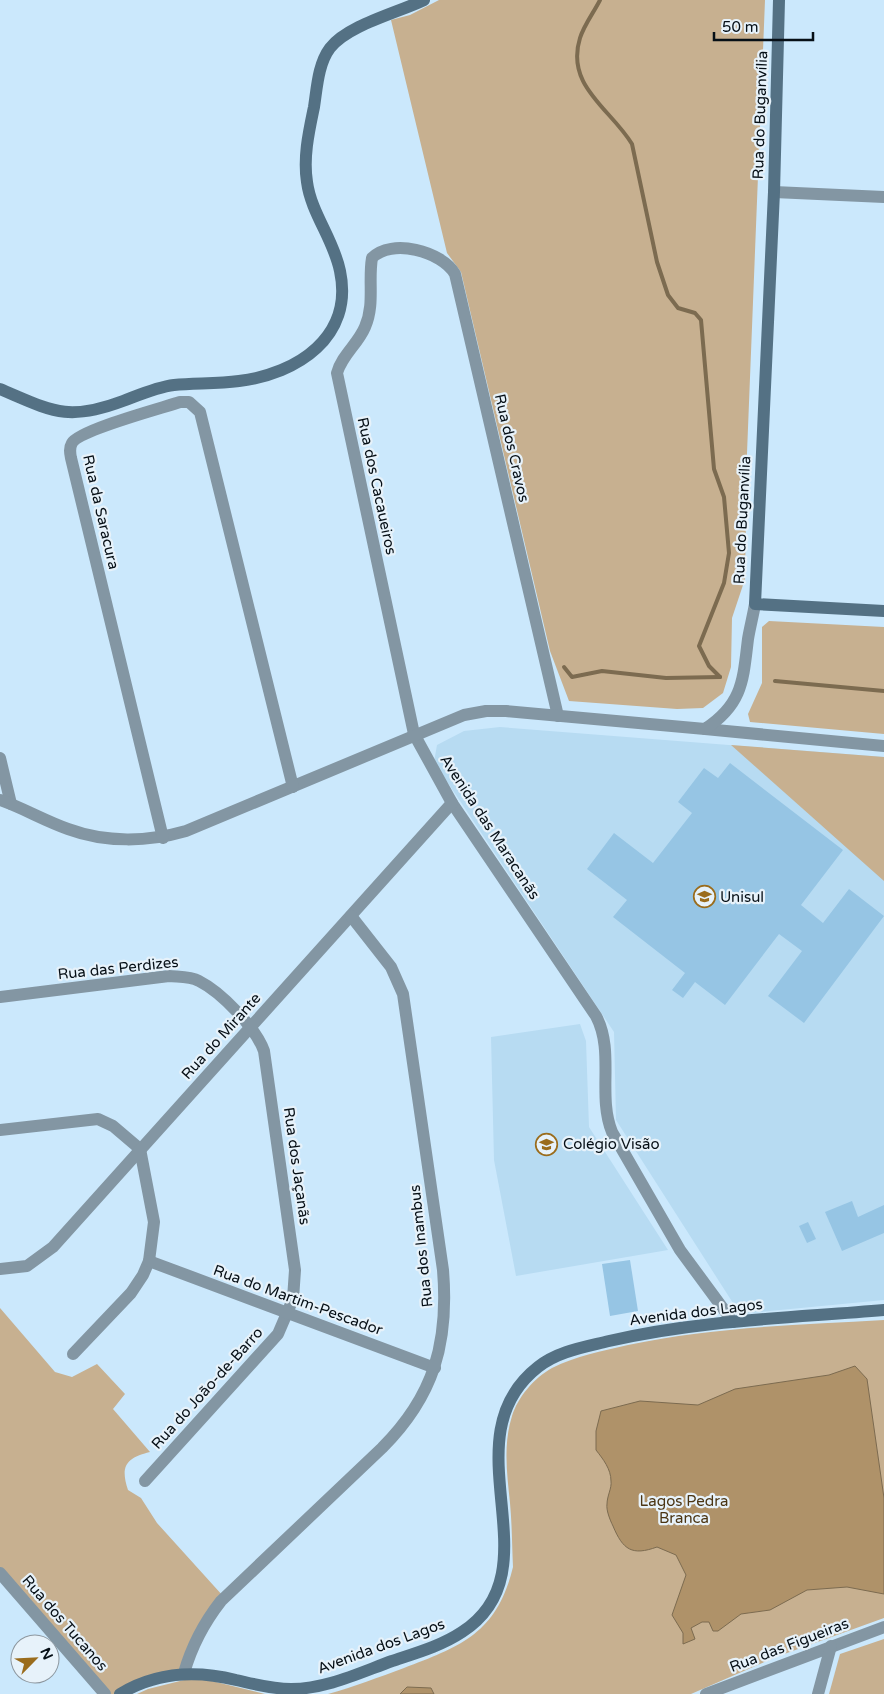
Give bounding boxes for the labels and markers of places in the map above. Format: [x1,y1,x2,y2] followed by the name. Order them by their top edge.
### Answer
[692,885,716,909] school or university icon: Unisul
[720,888,764,906] place label: Unisul
[535,1132,559,1156] school or university icon: Colégio Visão
[563,1135,660,1153] place label: Colégio Visão

